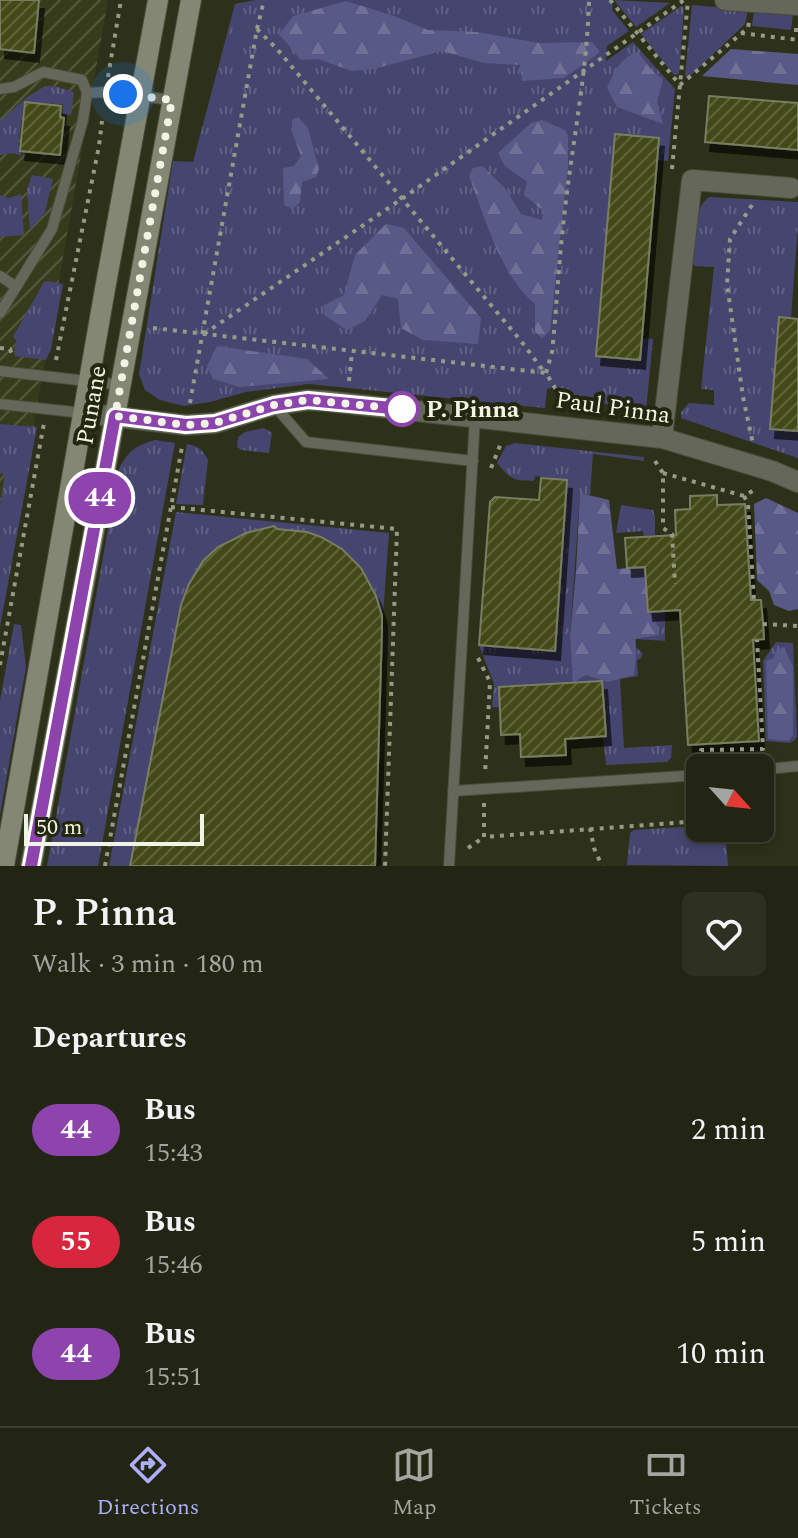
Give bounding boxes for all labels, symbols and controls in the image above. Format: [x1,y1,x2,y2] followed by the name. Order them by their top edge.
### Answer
[103,74,143,114] your location
[67,363,117,448] street label: Punane
[553,382,673,434] street label: Paul Pinna
[385,392,419,426] marker: P. Pinna
[426,392,520,428] place label: P. Pinna
[64,472,136,524] line badge: 44
[84,476,116,519] text: 44
[686,754,774,842] north arrow
[686,754,774,842] map controls
[24,810,204,846] scale bar
[36,811,82,844] text: 50 m
[32,885,176,943] text: P. Pinna
[682,892,766,976] button: heart
[32,944,264,984] text: Walk · 3 min · 180 m
[32,1015,187,1061] text: Departures
[144,1087,196,1133] text: Bus
[691,1107,766,1153] text: 2 min
[60,1108,92,1151] text: 44
[144,1133,203,1173] text: 15:43
[144,1199,196,1245] text: Bus
[691,1219,766,1265] text: 5 min
[60,1220,92,1263] text: 55
[144,1245,203,1285] text: 15:46
[144,1311,196,1357] text: Bus
[676,1331,766,1377] text: 10 min
[60,1332,92,1375] text: 44
[144,1357,203,1397] text: 15:51
[96,1443,199,1524] tab: Directions
[392,1443,437,1524] tab: Map
[629,1443,702,1524] tab: Tickets

